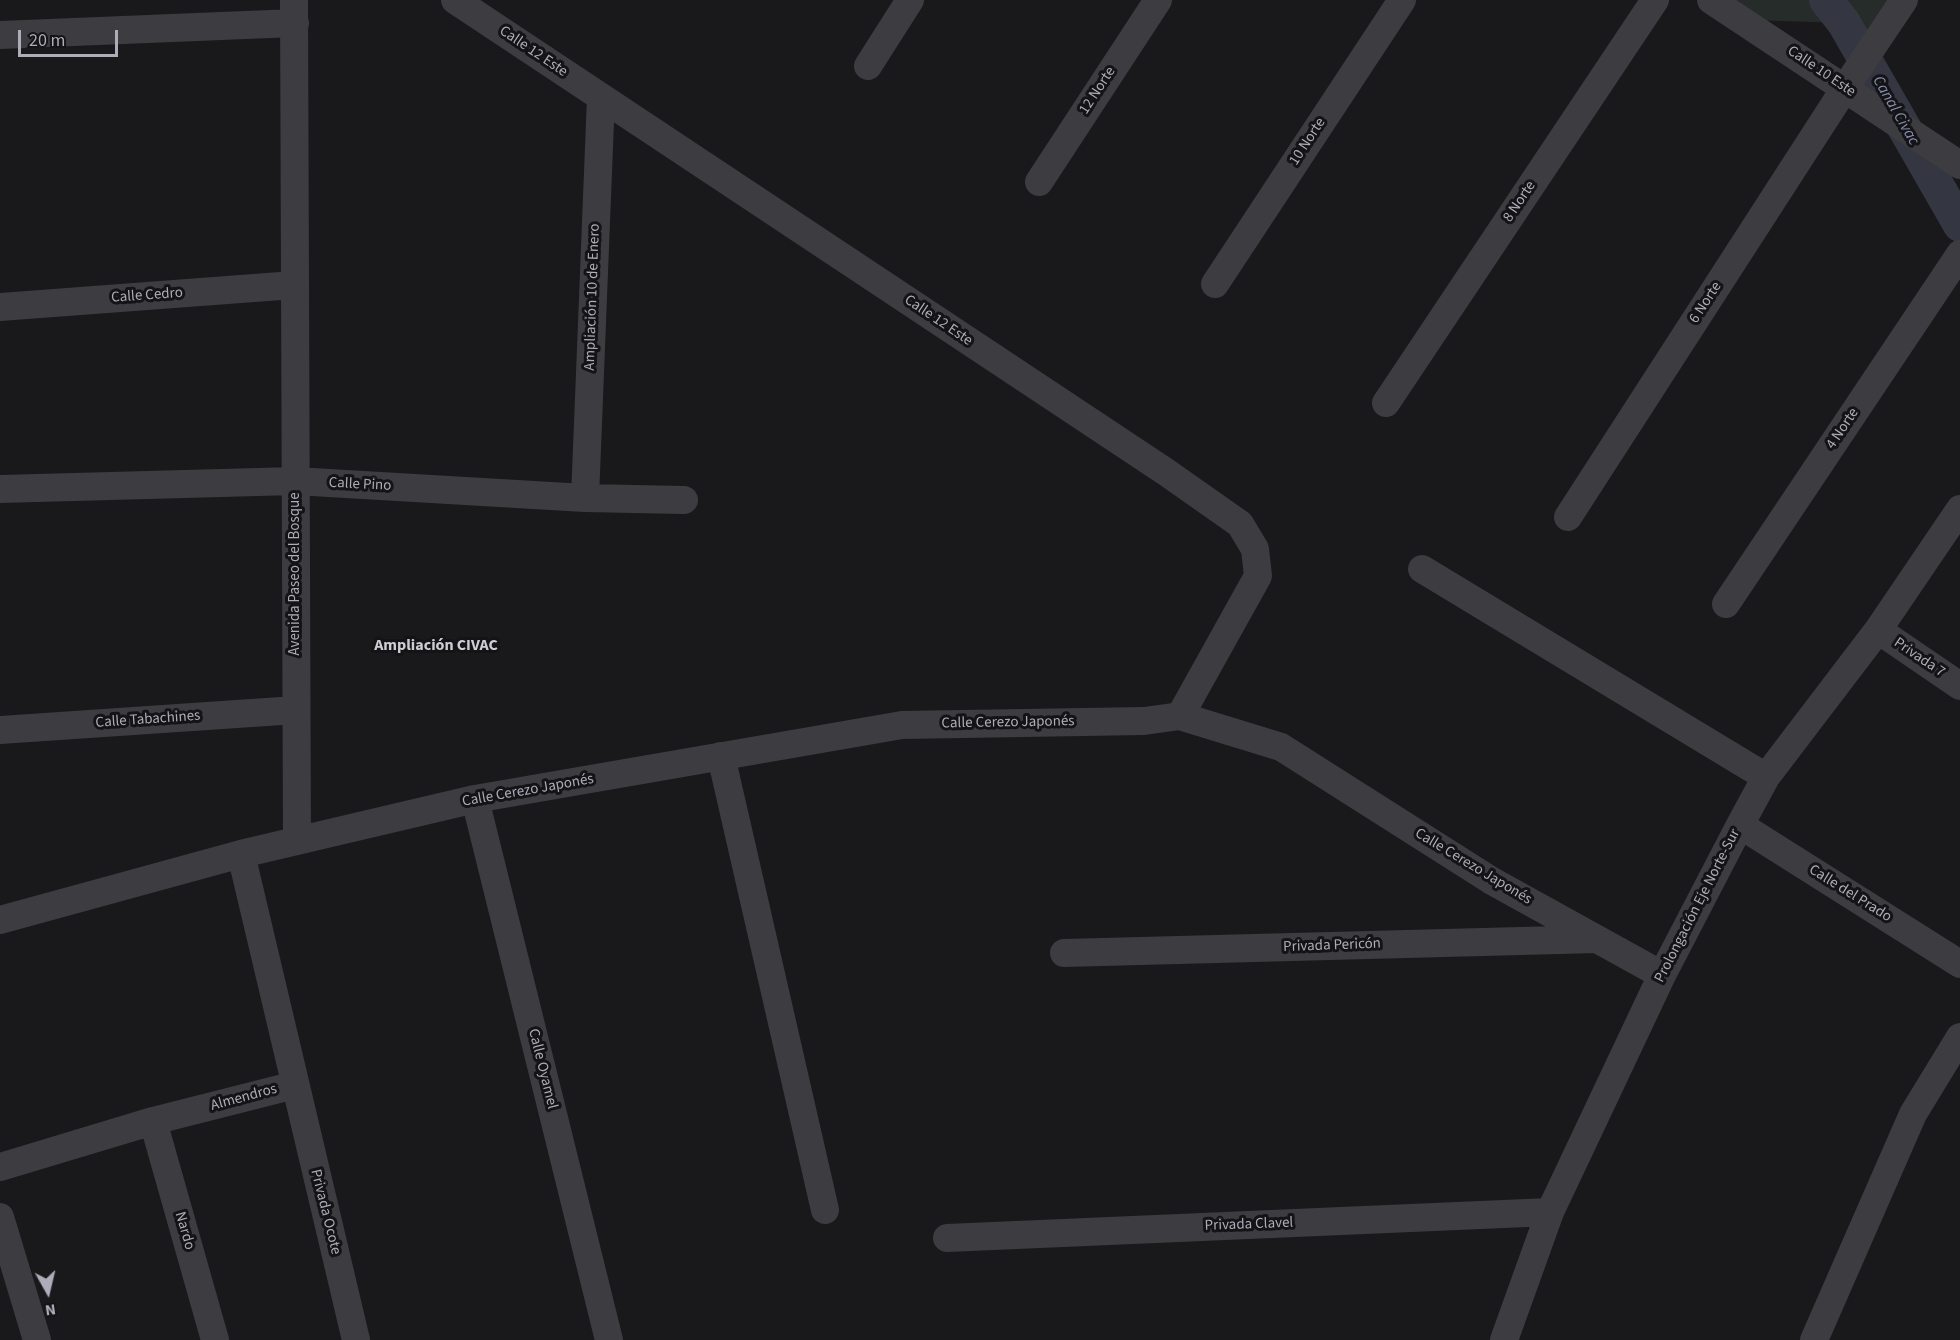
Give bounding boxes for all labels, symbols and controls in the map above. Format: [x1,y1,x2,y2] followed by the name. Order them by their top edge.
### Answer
[21,18,122,56] scale bar
[496,23,570,81] street label: Calle 12 Este
[29,28,65,53] text: 20 m
[1784,43,1858,101] street label: Calle 10 Este
[1076,64,1120,118] street label: 12 Norte
[1867,73,1923,149] water label: Canal Civac
[1286,115,1330,169] street label: 10 Norte
[1500,178,1540,226] street label: 8 Norte
[581,223,605,371] street label: Ampliación 10 de Enero
[1686,279,1726,327] street label: 6 Norte
[111,285,183,307] street label: Calle Cedro
[901,292,975,350] street label: Calle 12 Este
[1823,405,1863,453] street label: 4 Norte
[328,474,392,496] street label: Calle Pino
[287,492,305,656] street label: Avenida Paseo del Bosque
[1890,634,1948,682] street label: Privada 7
[374,636,498,656] district label: Ampliación CIVAC
[95,707,201,733] street label: Calle Tabachines
[941,713,1075,733] street label: Calle Cerezo Japonés
[461,771,595,811] street label: Calle Cerezo Japonés
[1411,825,1535,909] street label: Calle Cerezo Japonés
[1651,826,1745,986] street label: Prolongación Eje Norte-Sur
[1805,861,1895,927] street label: Calle del Prado
[1283,935,1381,957] street label: Privada Pericón
[523,1027,561,1111] street label: Calle Oyamel
[209,1081,279,1115] street label: Almendros
[306,1168,344,1256] street label: Privada Ocote
[170,1210,198,1252] street label: Nardo
[1204,1214,1294,1236] street label: Privada Clavel
[18,1262,78,1322] north arrow
[44,1298,57,1321] text: N

